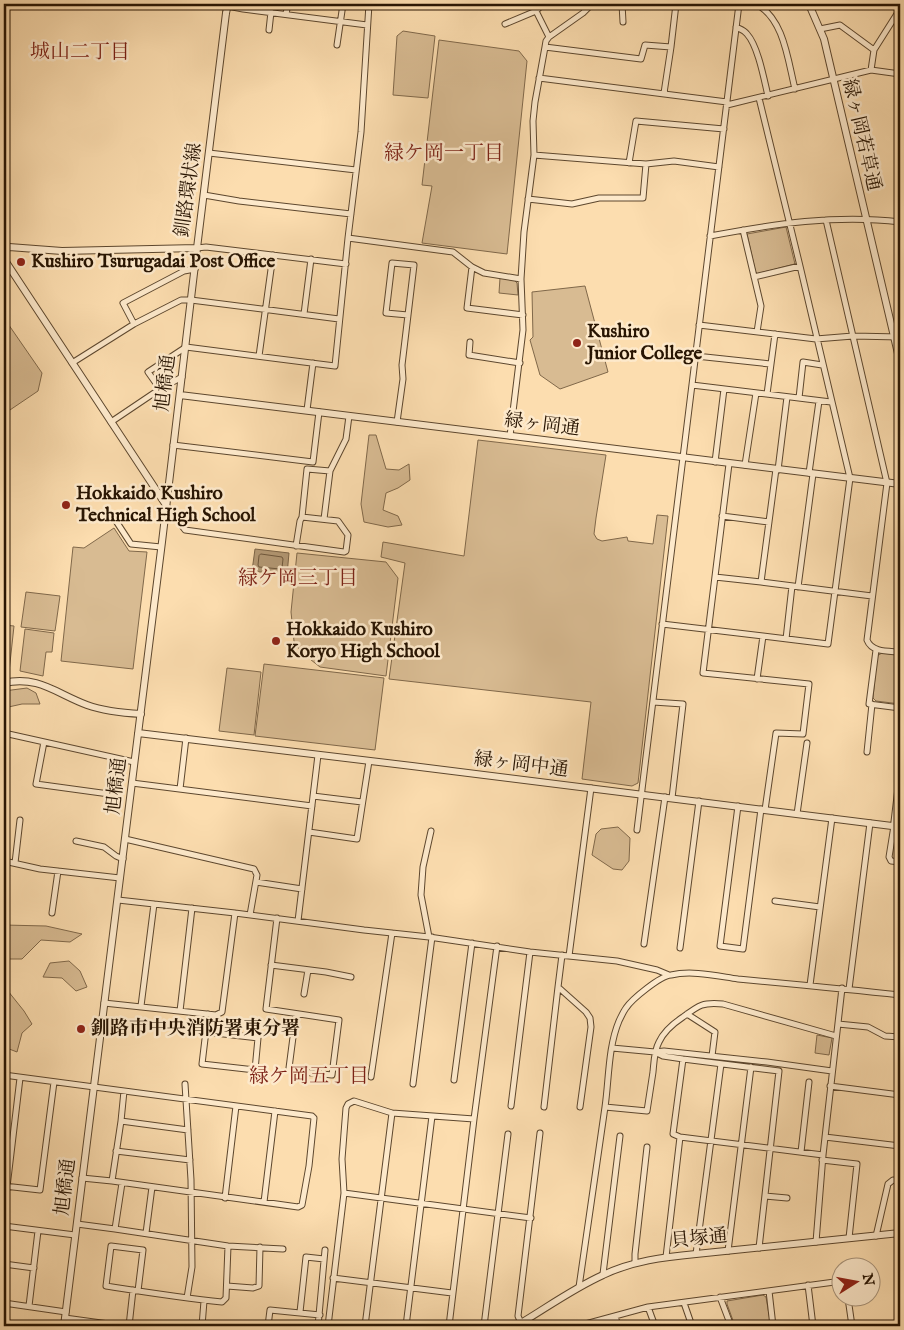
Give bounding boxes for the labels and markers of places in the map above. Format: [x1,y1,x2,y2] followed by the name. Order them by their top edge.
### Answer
[31,250,276,274] place label: Kushiro Tsurugadai Post Office
[15,256,27,268] marker: Kushiro Tsurugadai Post Office
[584,320,703,366] place label: Kushiro Junior College
[571,337,583,349] marker: Kushiro Junior College
[75,482,256,528] place label: Hokkaido Kushiro Technical High School
[60,499,72,511] marker: Hokkaido Kushiro Technical High School
[286,618,441,664] place label: Hokkaido Kushiro Koryo High School
[270,635,282,647] marker: Hokkaido Kushiro Koryo High School
[91,1017,300,1041] place label: 釧路市中央消防署東分署
[75,1023,87,1035] marker: 釧路市中央消防署東分署

